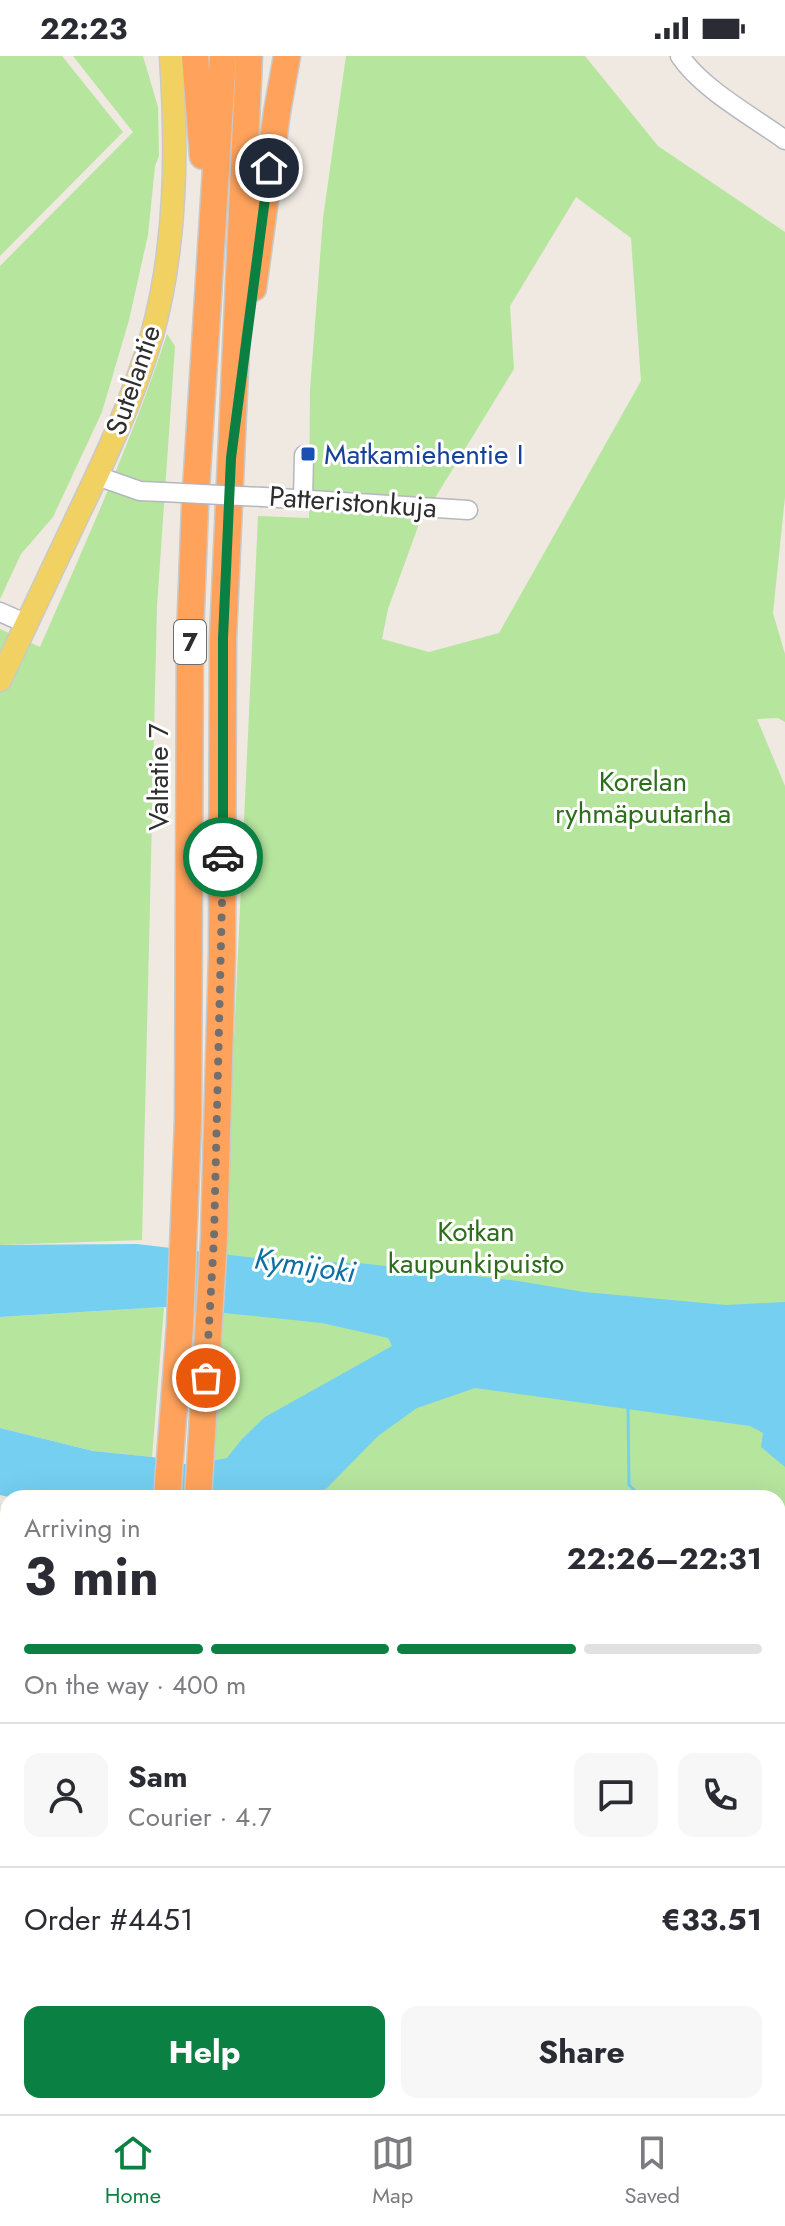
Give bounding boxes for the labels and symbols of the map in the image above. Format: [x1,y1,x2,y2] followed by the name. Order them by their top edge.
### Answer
[235,134,303,202] pin
[95,319,171,441] street label: Sutelantie
[324,434,524,475] place label: Matkamiehentie I
[299,445,317,463] marker: Matkamiehentie I
[268,476,438,528] street label: Patteristonkuja
[174,620,206,664] road number: 7
[138,723,179,831] street label: Valtatie 7
[555,761,731,834] park label: Korelan ryhmäpuutarha
[183,817,263,897] courier
[388,1211,564,1284] park label: Kotkan kaupunkipuisto
[252,1237,359,1293] water label: Kymijoki
[172,1344,240,1412] pin

